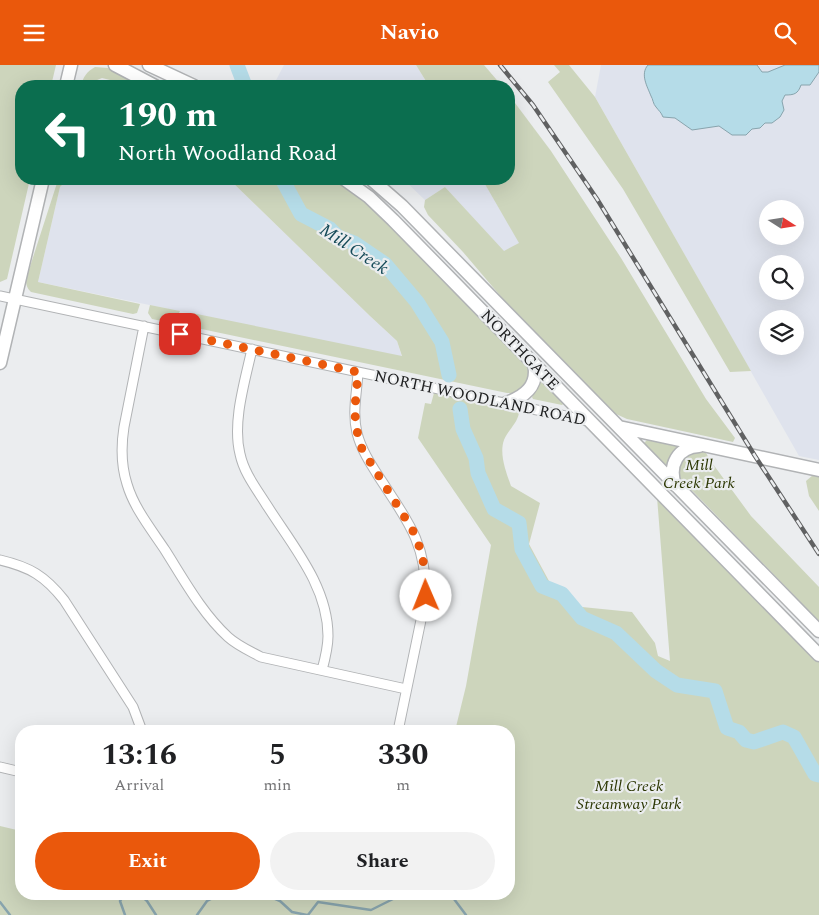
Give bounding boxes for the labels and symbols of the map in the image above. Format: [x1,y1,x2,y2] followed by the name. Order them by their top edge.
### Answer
[759,200,804,245] north arrow
[314,217,394,282] water label: Mill Creek
[475,304,565,396] street label: NORTHGATE
[159,313,201,355] pin
[372,364,588,432] street label: NORTH WOODLAND ROAD
[663,453,735,495] park label: Mill Creek Park
[399,569,451,621] position arrow
[576,774,682,816] park label: Mill Creek Streamway Park

